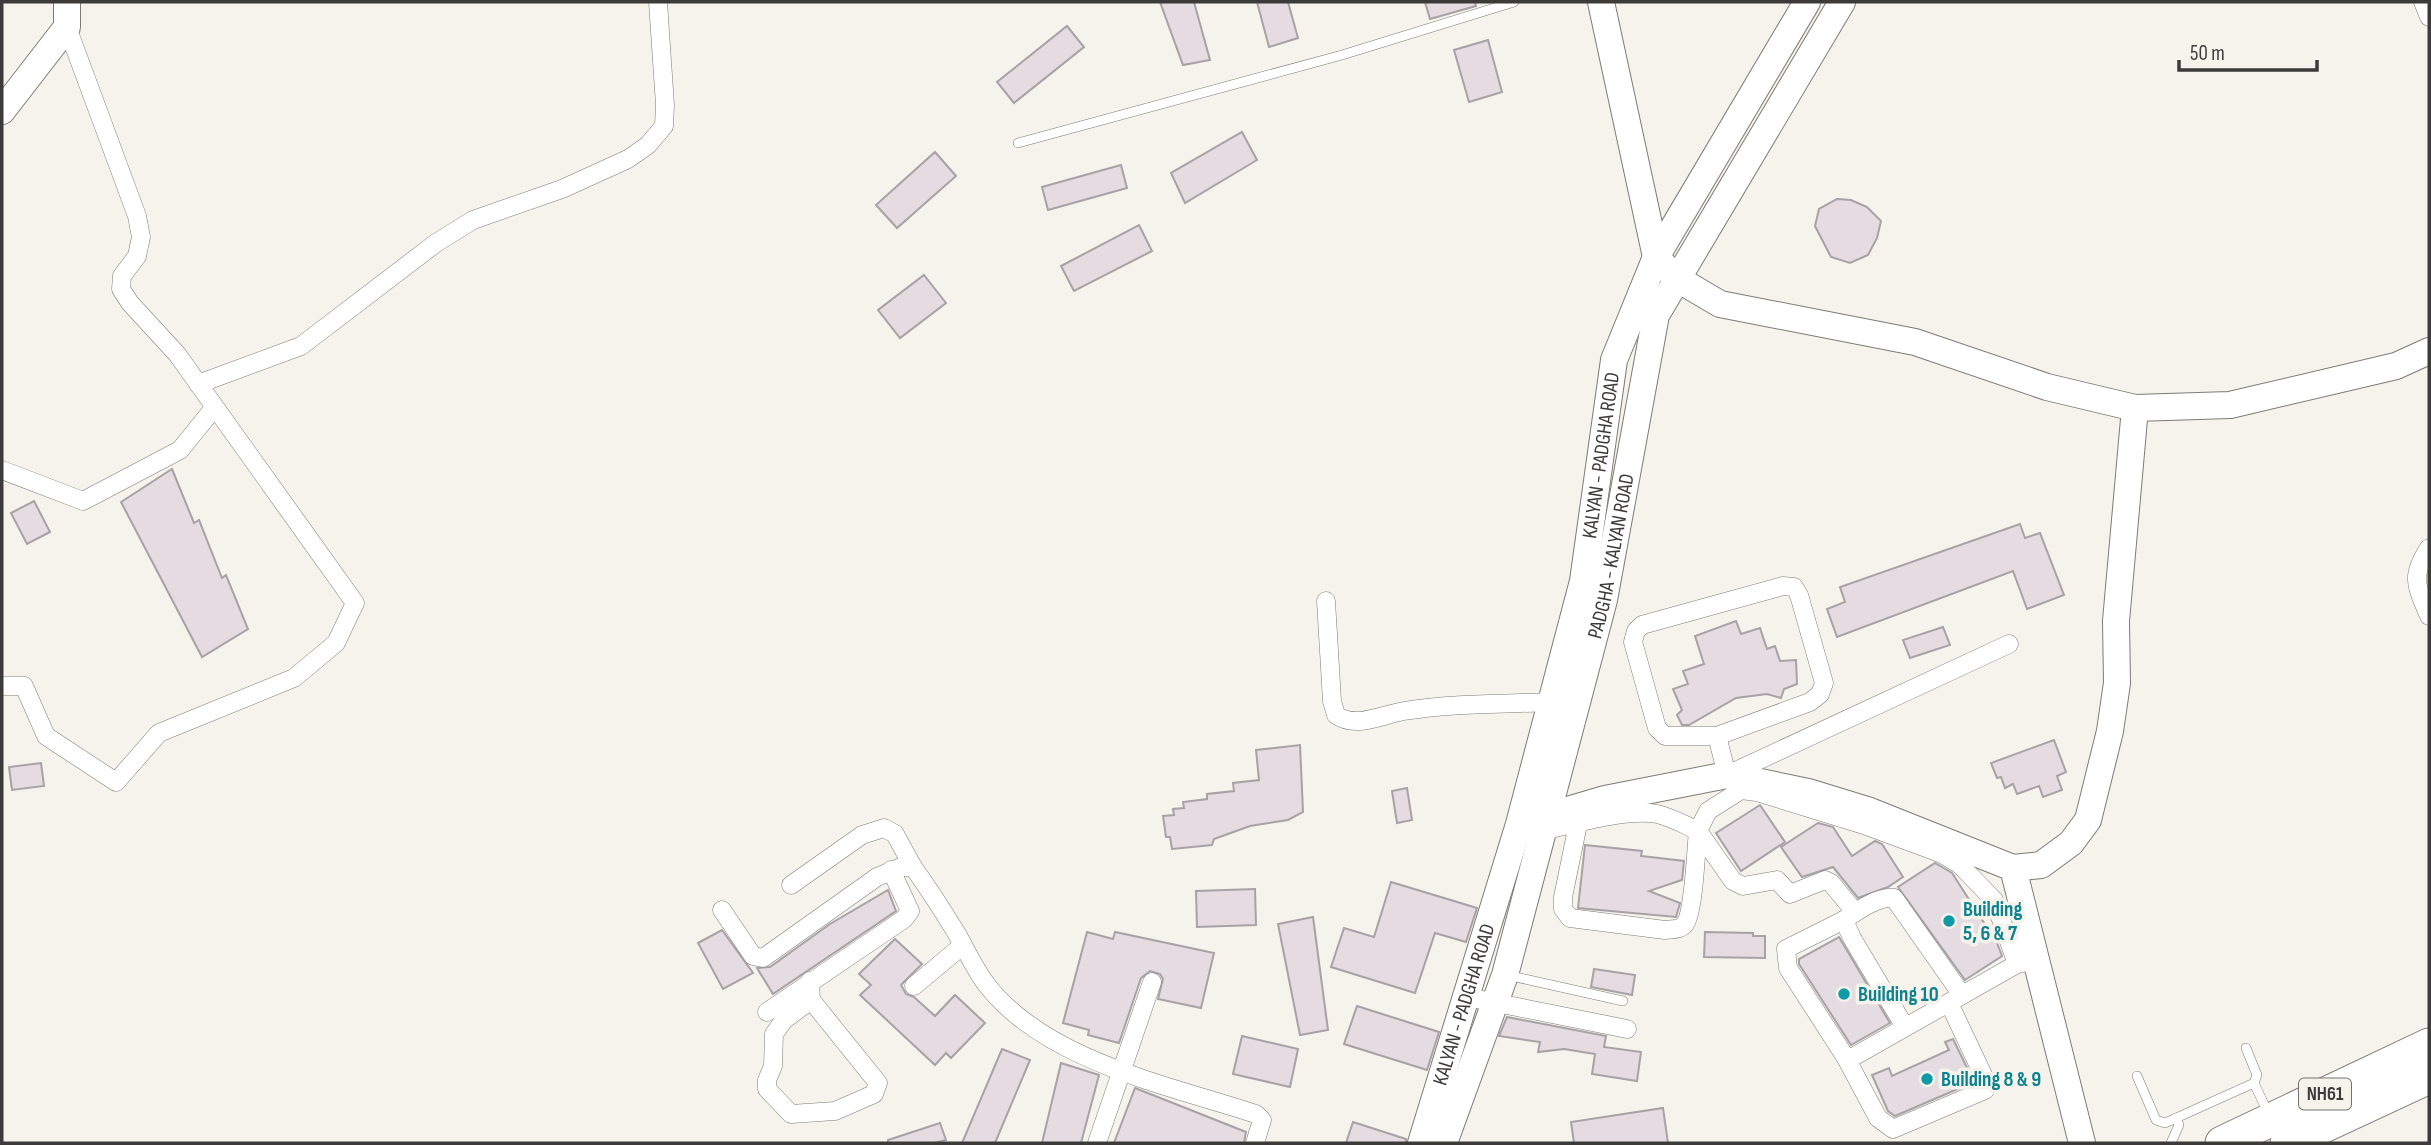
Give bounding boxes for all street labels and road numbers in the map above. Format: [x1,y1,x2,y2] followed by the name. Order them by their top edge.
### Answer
[1577,371,1625,540] street label: KALYAN - PADGHA ROAD
[1582,472,1639,641] street label: PADGHA - KALYAN ROAD
[1427,921,1500,1088] street label: KALYAN - PADGHA ROAD
[2299,1078,2351,1110] road number: NH61

